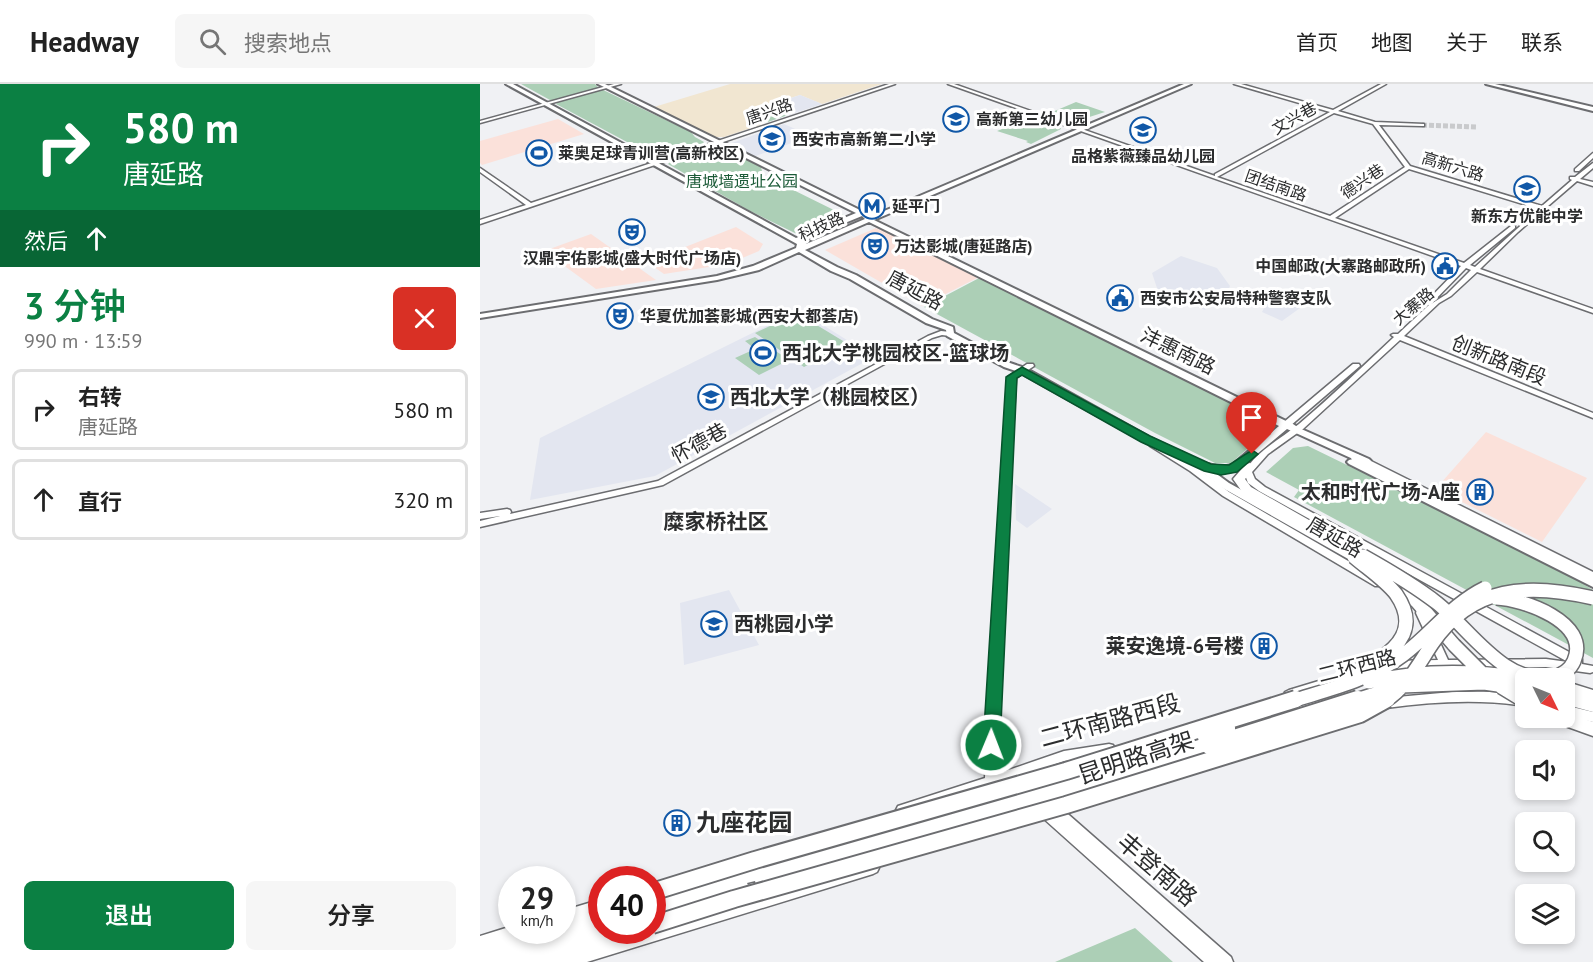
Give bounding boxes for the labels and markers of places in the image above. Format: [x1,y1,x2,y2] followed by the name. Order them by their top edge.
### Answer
[941,104,971,134] school or university icon: 高新第三幼儿园
[976,109,1088,129] place label: 高新第三幼儿园
[1128,115,1158,145] school or university icon: 品格紫薇臻品幼儿园
[757,124,787,154] school or university icon: 西安市高新第二小学
[792,129,936,149] place label: 西安市高新第二小学
[524,138,554,168] sports icon: 莱奥足球青训营(高新校区)
[558,143,744,163] place label: 莱奥足球青训营(高新校区)
[1071,146,1215,166] place label: 品格紫薇臻品幼儿园
[1512,174,1542,204] school or university icon: 新东方优能中学
[857,191,887,221] metro station icon: 延平门
[892,196,940,216] place label: 延平门
[1471,206,1583,226] place label: 新东方优能中学
[617,217,647,247] theatre icon: 汉鼎宇佑影城(盛大时代广场店)
[860,231,890,261] theatre icon: 万达影城(唐延路店)
[894,236,1032,256] place label: 万达影城(唐延路店)
[523,248,741,268] place label: 汉鼎宇佑影城(盛大时代广场店)
[1430,251,1460,281] public building icon: 中国邮政(大寨路邮政所)
[1256,256,1426,276] place label: 中国邮政(大寨路邮政所)
[1105,283,1135,313] public building icon: 西安市公安局特种警察支队
[1140,288,1332,308] place label: 西安市公安局特种警察支队
[605,301,635,331] theatre icon: 华夏优加荟影城(西安大都荟店)
[640,306,858,326] place label: 华夏优加荟影城(西安大都荟店)
[748,338,778,368] sports icon: 西北大学桃园校区-篮球场
[782,340,1009,366] place label: 西北大学桃园校区-篮球场
[696,382,726,412] school or university icon: 西北大学（桃园校区）
[730,384,930,410] place label: 西北大学（桃园校区）
[1226,392,1277,454] pin
[1465,477,1495,507] building icon: 太和时代广场-A座
[1301,479,1460,505] place label: 太和时代广场-A座
[699,609,729,639] school or university icon: 西桃园小学
[734,611,834,637] place label: 西桃园小学
[1249,631,1279,661] building icon: 莱安逸境-6号楼
[1105,633,1244,659] place label: 莱安逸境-6号楼
[696,807,792,838] place label: 九座花园
[662,808,692,838] building icon: 九座花园

